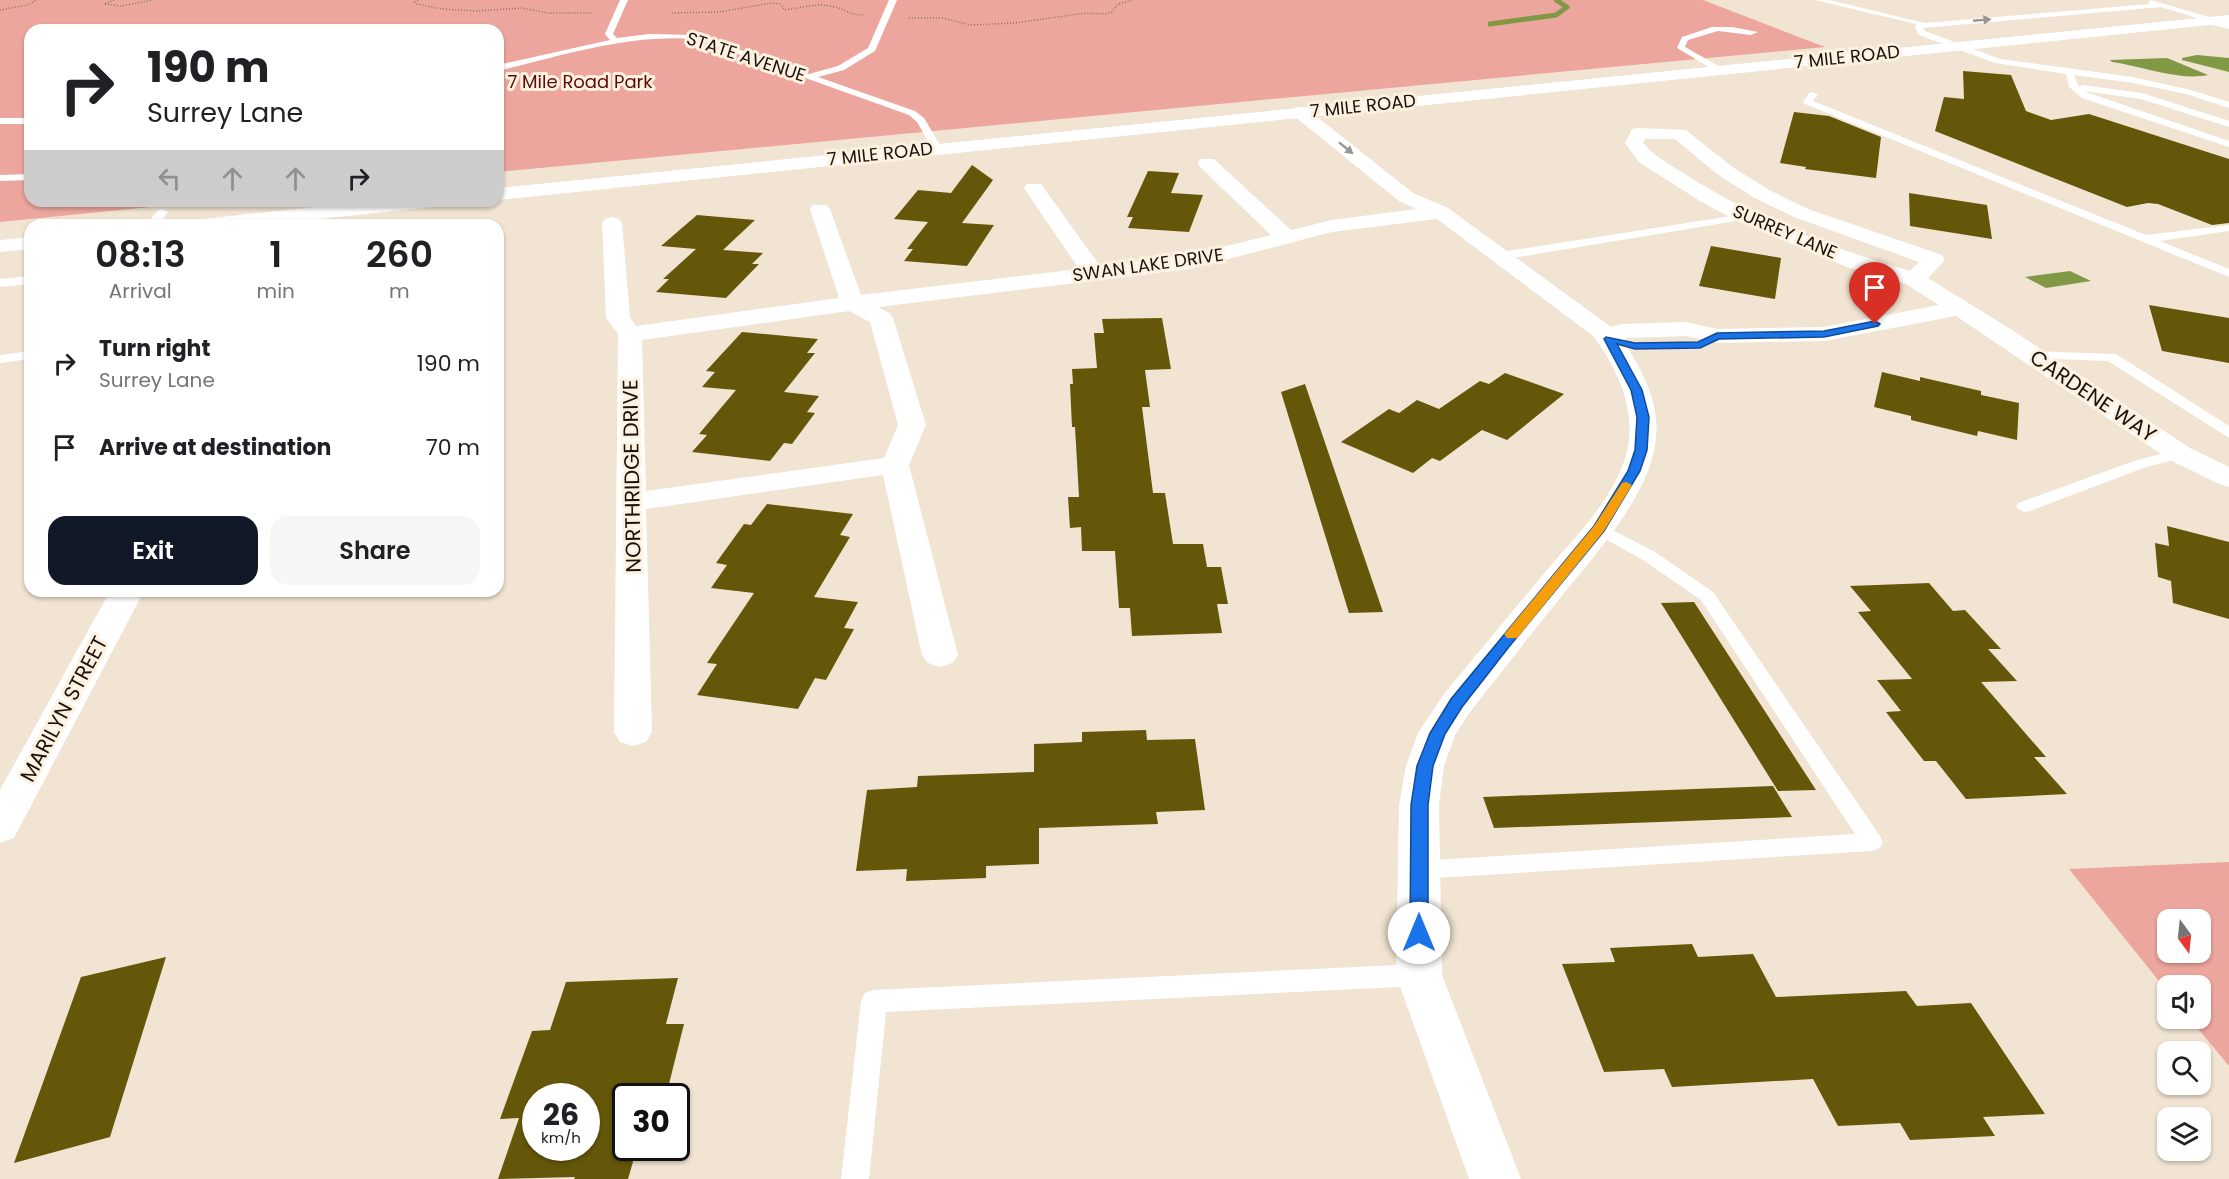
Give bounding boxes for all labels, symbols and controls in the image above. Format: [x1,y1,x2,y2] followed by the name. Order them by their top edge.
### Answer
[1973,15,1992,25] one-way arrow
[683,26,809,88] street label: STATE AVENUE
[147,38,269,97] text: 190 m
[1793,39,1901,74] street label: 7 MILE ROAD
[48,48,126,126] icon: right
[507,69,653,94] park label: 7 Mile Road Park
[1309,88,1417,123] street label: 7 MILE ROAD
[147,94,303,131] text: Surrey Lane
[826,136,934,171] street label: 7 MILE ROAD
[1338,141,1353,154] one-way arrow
[153,162,186,195] icon: left
[216,162,249,195] icon: ahead
[279,162,312,195] icon: ahead
[342,162,375,195] icon: right
[1729,198,1841,265] street label: SURREY LANE
[95,229,186,280] text: 08:13
[269,229,282,280] text: 1
[366,229,433,280] text: 260
[1071,242,1225,287] street label: SWAN LAKE DRIVE
[1849,262,1900,324] pin
[1858,271,1891,304] icon: arrive
[109,277,172,305] text: Arrival
[257,277,295,305] text: min
[389,277,410,305] text: m
[99,333,210,364] text: Turn right
[2024,343,2162,449] street label: CARDENE WAY
[48,347,81,380] icon: right
[417,348,480,379] text: 190 m
[99,366,215,394] text: Surrey Lane
[615,379,648,573] street label: NORTHRIDGE DRIVE
[48,431,81,464] icon: arrive
[99,432,331,463] text: Arrive at destination
[426,432,480,463] text: 70 m
[48,516,258,585] button: Exit
[270,516,480,585] button: Share
[13,631,114,787] street label: MARILYN STREET
[1387,901,1451,965] position arrow
[2157,909,2211,963] north arrow
[2157,909,2211,1161] map controls
[2157,975,2211,1029] button: sound
[2157,1041,2211,1095] button: search
[612,1083,690,1161] speed limit sign: 30
[543,1093,579,1136] text: 26
[2157,1107,2211,1161] button: layers
[541,1127,581,1148] text: km/h

